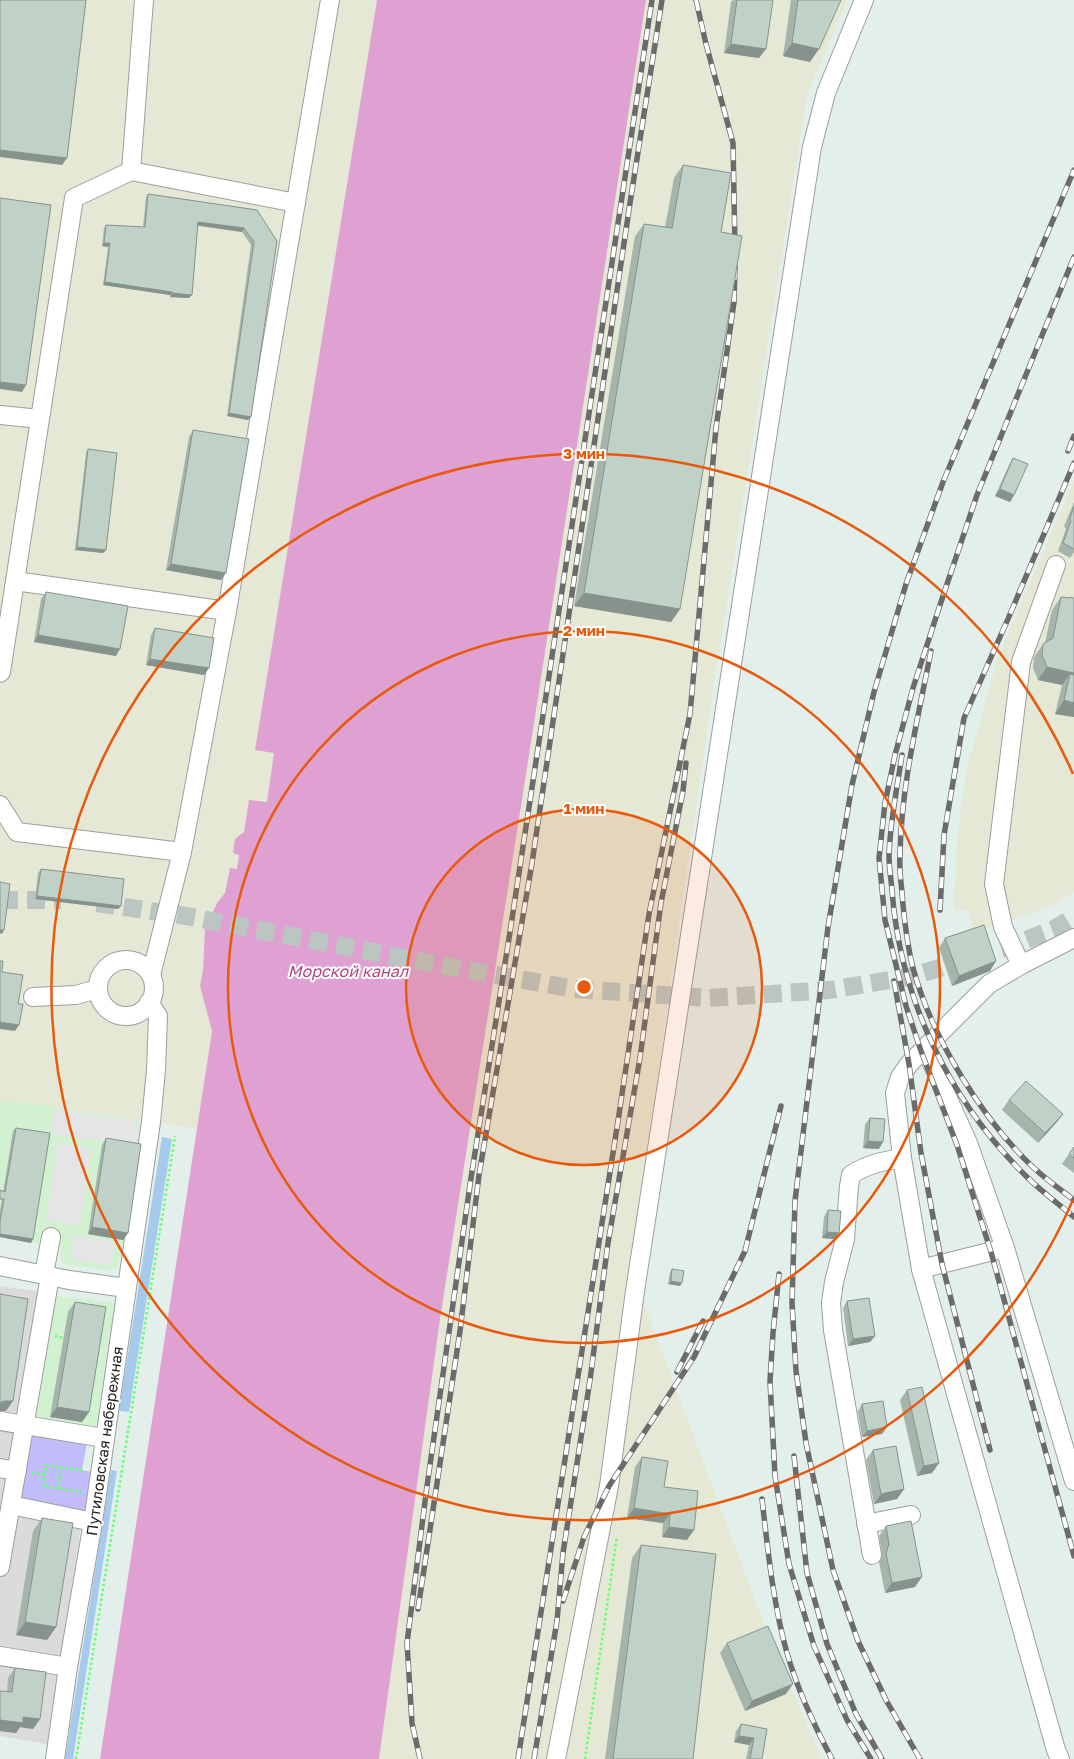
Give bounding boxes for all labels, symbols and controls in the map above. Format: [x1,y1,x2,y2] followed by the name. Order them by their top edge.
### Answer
[563,444,605,462] text: 3 мин
[563,621,605,639] text: 2 мин
[564,799,604,817] text: 1 мин
[288,961,410,981] water label: Морской канал
[575,978,593,996] centre of rings
[82,1345,126,1537] street label: Путиловская набережная

